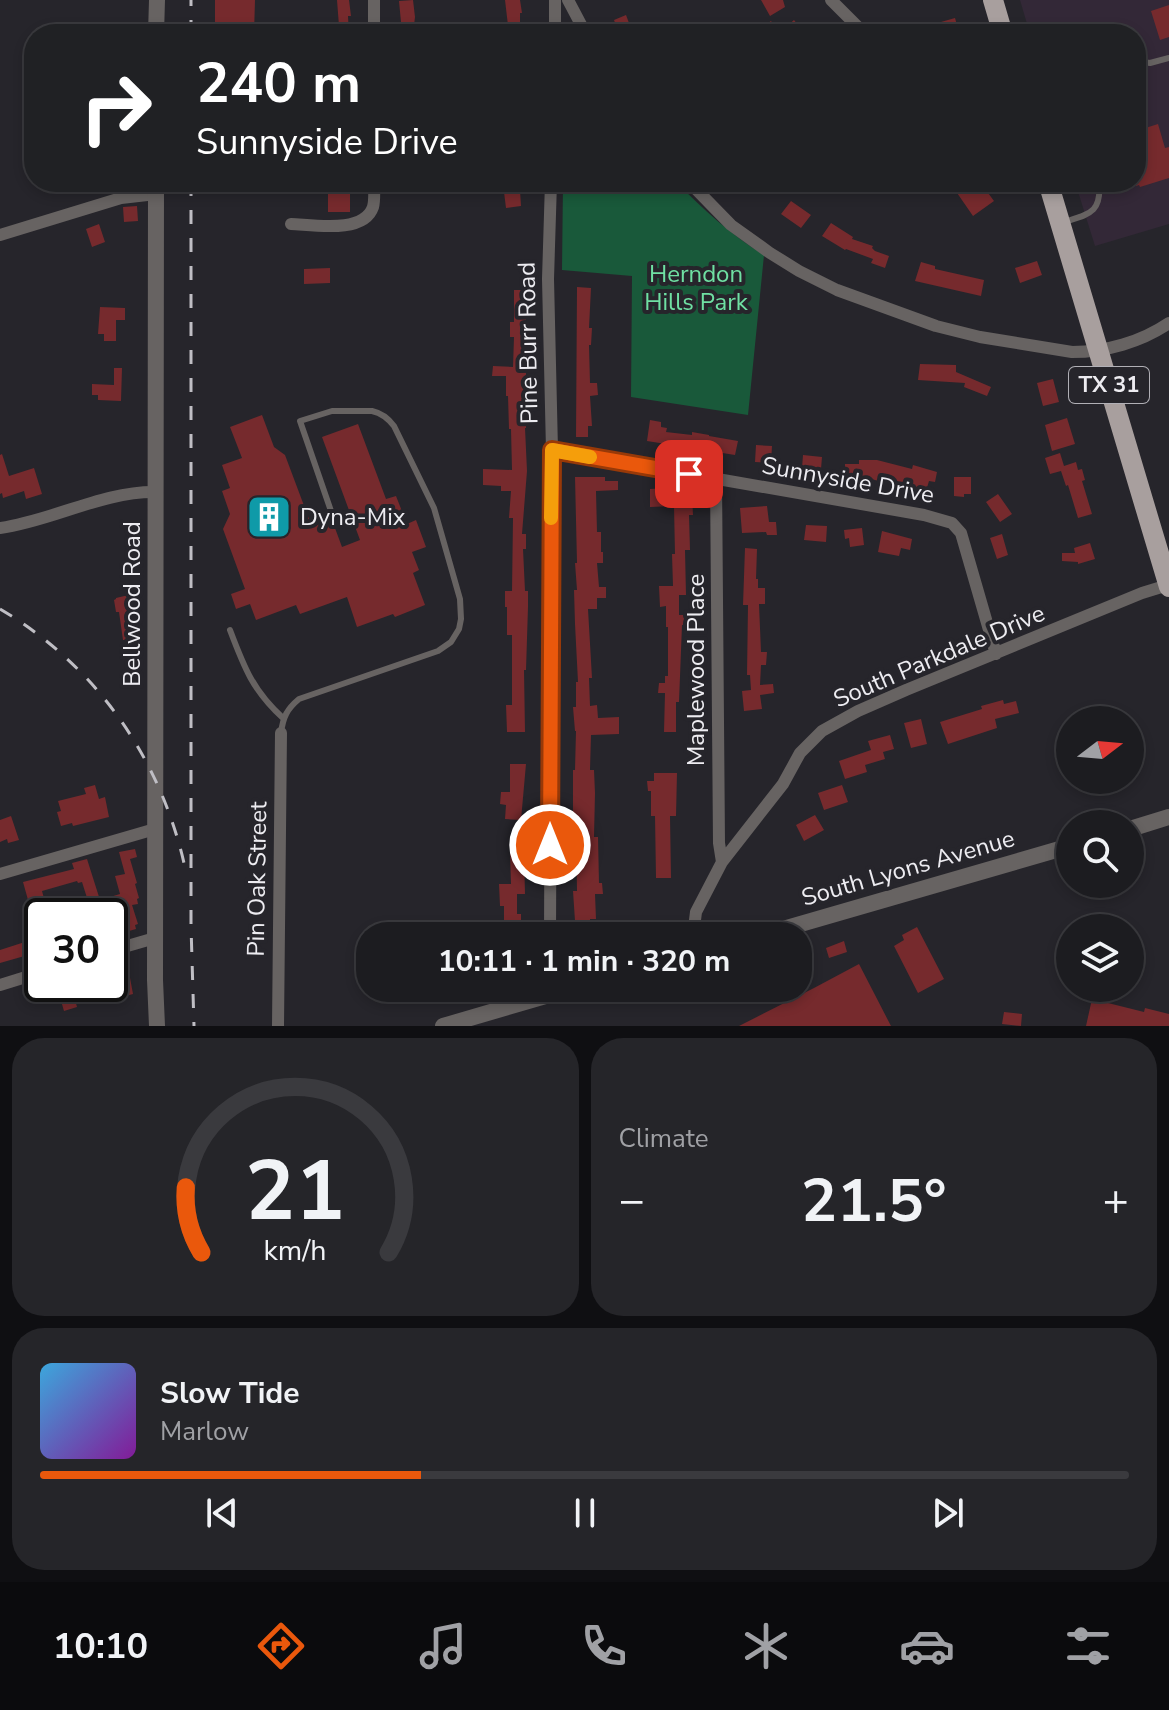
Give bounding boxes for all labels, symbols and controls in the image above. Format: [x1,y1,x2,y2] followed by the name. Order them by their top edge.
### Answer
[196,45,361,122] text: 240 m
[64,56,168,160] icon: right
[196,118,458,167] text: Sunnyside Drive
[644,258,749,318] park label: Herndon Hills Park
[511,262,545,424] street label: Pine Burr Road
[1069,367,1149,403] road number: TX 31
[655,440,723,508] pin
[759,449,937,511] street label: Sunnyside Drive
[667,452,711,496] icon: arrive
[245,493,293,541] building icon: Dyna-Mix
[300,501,406,533] place label: Dyna-Mix
[116,521,148,687] street label: Bellwood Road
[680,574,712,766] street label: Maplewood Place
[828,597,1050,715] street label: South Parkdale Drive
[1056,706,1144,794] north arrow
[1056,706,1144,1002] map controls
[240,800,274,957] street label: Pin Oak Street
[508,803,592,887] position arrow
[1056,810,1144,898] button: search
[798,822,1018,914] street label: South Lyons Avenue
[24,898,128,1002] speed limit sign: 30
[1056,914,1144,1002] button: layers
[438,941,730,982] text: 10:11 · 1 min · 320 m
[619,1121,709,1156] text: Climate
[245,1135,345,1248] text: 21
[801,1160,947,1242] text: 21.5°
[619,1171,645,1231] text: −
[1103,1171,1129,1231] text: +
[264,1231,327,1270] text: km/h
[160,1373,300,1414] text: Slow Tide
[160,1414,249,1449] text: Marlow
[200,1491,244,1535] icon: previous
[563,1491,607,1535] icon: pause
[926,1491,970,1535] icon: next
[253,1618,309,1674] icon: directions
[415,1618,471,1674] icon: music
[576,1618,632,1674] icon: phone
[738,1618,794,1674] icon: climate
[899,1618,955,1674] icon: car
[1060,1618,1116,1674] icon: filters
[53,1622,148,1671] text: 10:10

